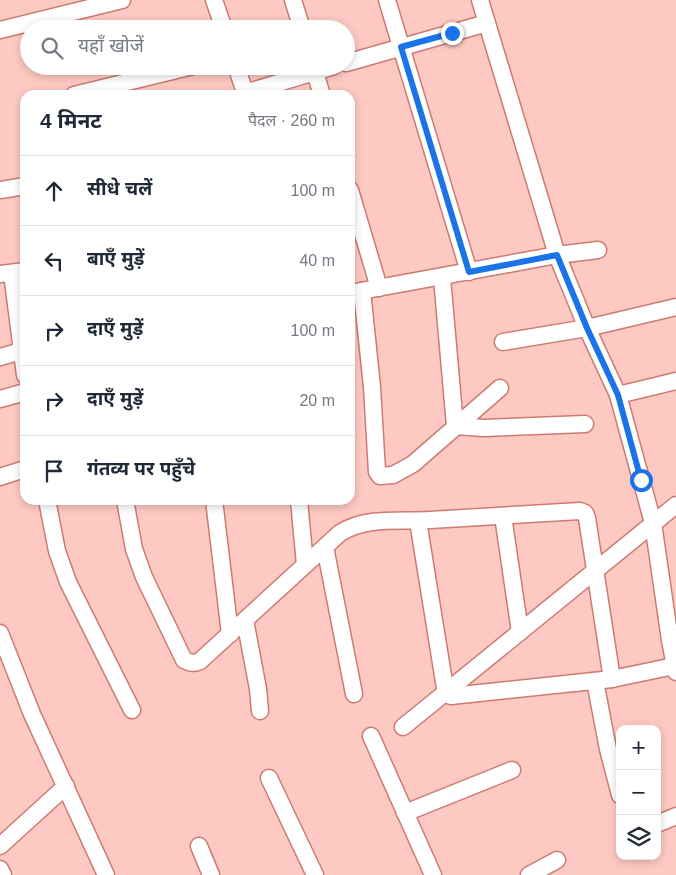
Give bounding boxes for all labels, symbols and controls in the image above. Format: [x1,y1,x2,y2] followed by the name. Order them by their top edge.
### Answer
[20,20,355,75] search box
[441,22,464,45] route end
[38,34,66,62] icon: search
[78,35,144,56] text: यहाँ खोजें
[40,109,102,132] text: 4 मिनट
[248,112,335,129] text: पैदल · 260 m
[40,177,68,205] icon: ahead
[87,178,152,199] text: सीधे चलें
[291,182,335,199] text: 100 m
[40,247,68,275] icon: left
[87,248,144,269] text: बाएँ मुड़ें
[299,252,335,269] text: 40 m
[40,317,68,345] icon: right
[87,318,143,339] text: दाएँ मुड़ें
[291,322,335,339] text: 100 m
[40,387,68,415] icon: right
[87,388,143,409] text: दाएँ मुड़ें
[299,392,335,409] text: 20 m
[40,457,68,485] icon: arrive
[87,458,195,479] text: गंतव्य पर पहुँचे
[630,469,653,492] route start
[616,725,661,860] map controls
[616,725,661,770] button: +
[616,770,661,815] button: −
[616,815,661,860] button: layers

